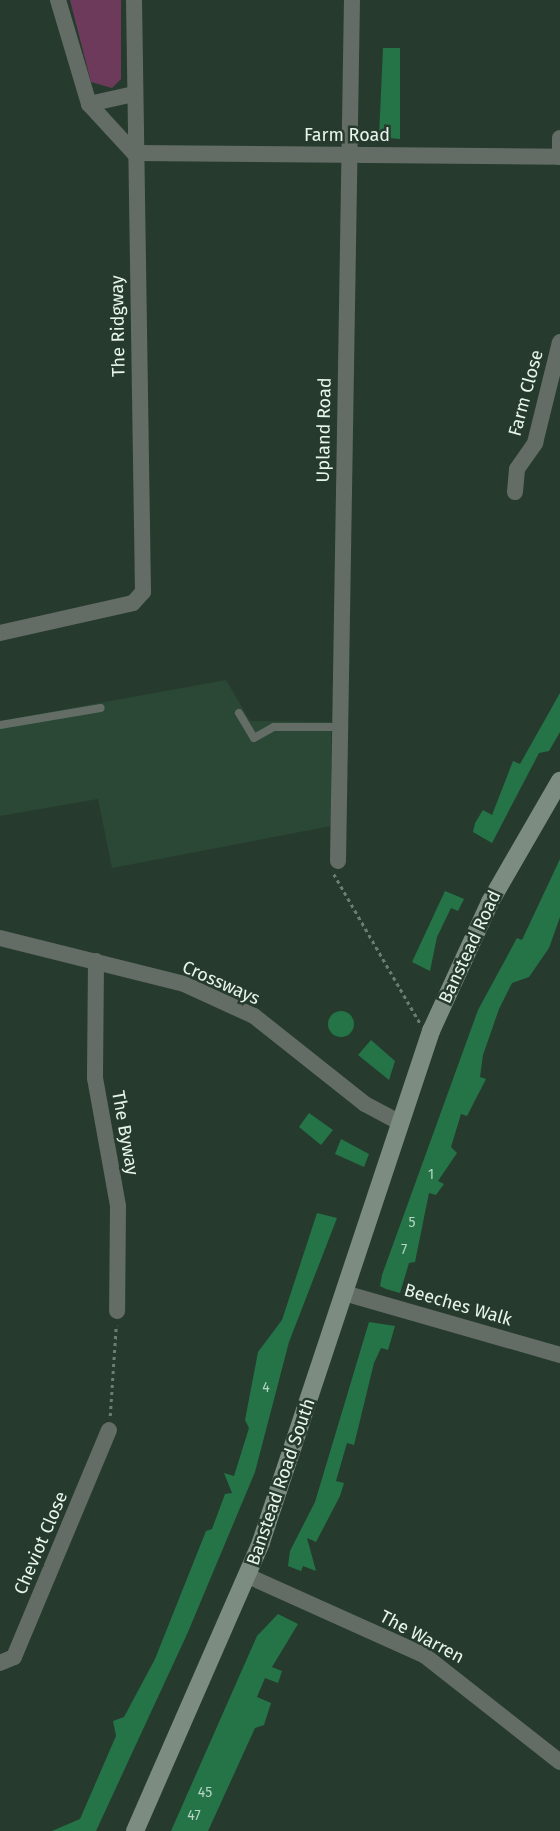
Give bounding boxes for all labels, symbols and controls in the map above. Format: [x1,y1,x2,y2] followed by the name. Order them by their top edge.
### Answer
[304,124,390,146] street label: Farm Road
[106,275,130,377] street label: The Ridgway
[504,347,548,439] street label: Farm Close
[312,377,336,483] street label: Upland Road
[434,887,506,1007] street label: Banstead Road
[179,956,263,1010] street label: Crossways
[107,1089,143,1177] street label: The Byway
[428,1167,434,1183] house number: 1
[408,1215,416,1231] house number: 5
[401,1242,407,1258] house number: 7
[402,1279,514,1331] street label: Beeches Walk
[262,1380,270,1396] house number: 4
[242,1396,320,1568] street label: Banstead Road South
[10,1488,72,1598] street label: Cheviot Close
[376,1606,468,1668] street label: The Warren
[198,1785,212,1801] house number: 45
[187,1808,201,1824] house number: 47

